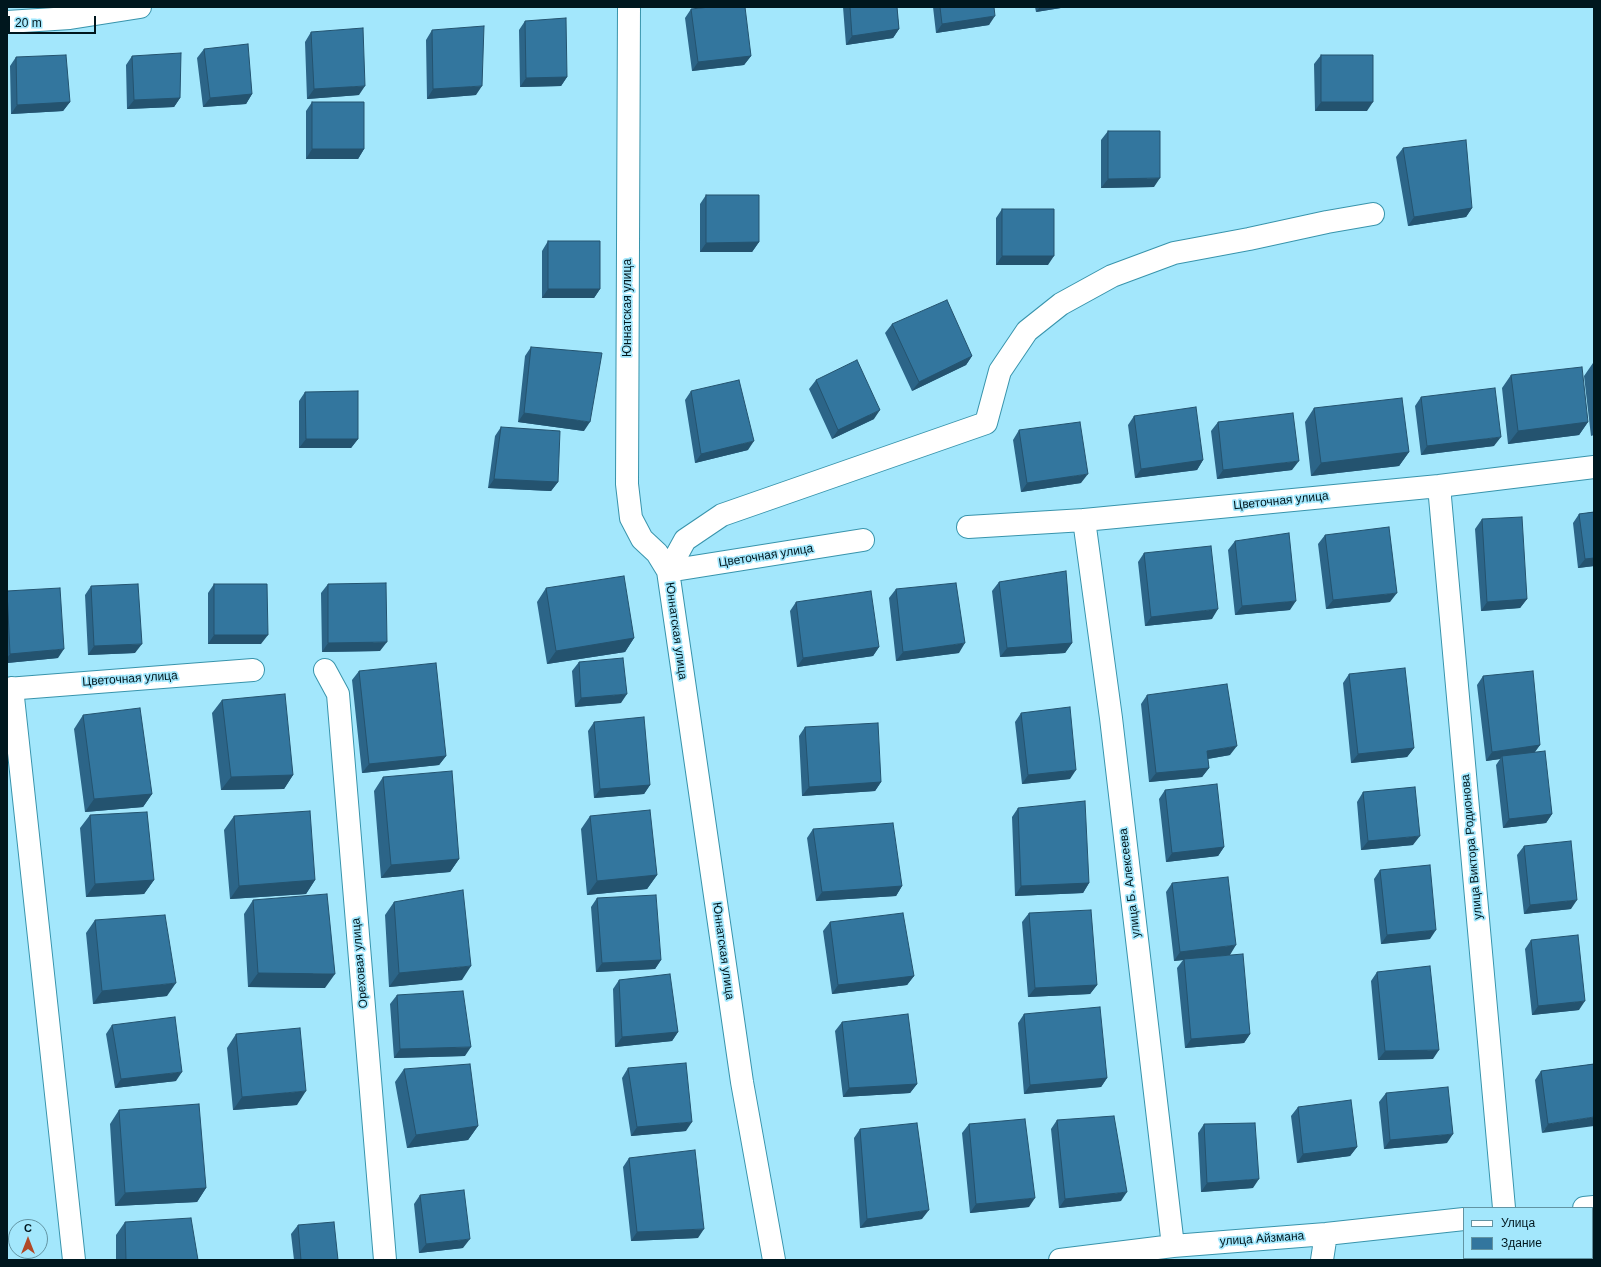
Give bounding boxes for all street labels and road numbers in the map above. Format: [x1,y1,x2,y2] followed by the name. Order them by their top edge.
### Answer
[621,259,635,357] street label: Юннатская улица
[1233,489,1329,513] street label: Цветочная улица
[718,541,814,571] street label: Цветочная улица
[662,581,690,681] street label: Юннатская улица
[82,668,178,690] street label: Цветочная улица
[1458,774,1486,920] street label: улица Виктора Родионова
[1116,827,1144,939] street label: улица Б. Алексеева
[709,901,737,1001] street label: Юннатская улица
[349,917,371,1009] street label: Ореховая улица
[1219,1229,1305,1249] street label: улица Айзмана

